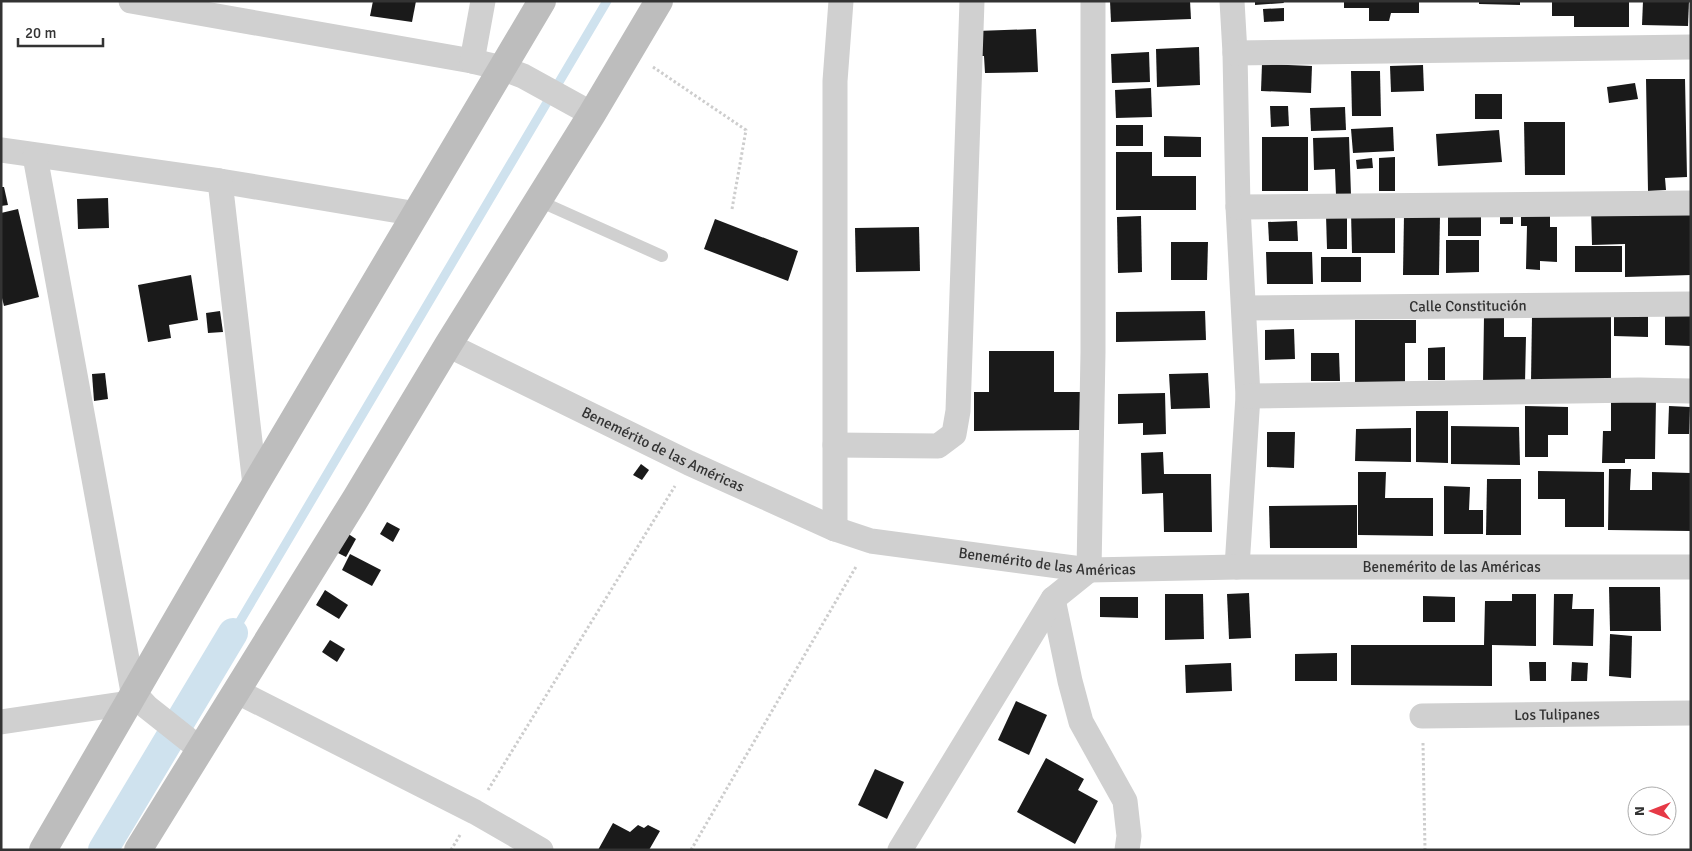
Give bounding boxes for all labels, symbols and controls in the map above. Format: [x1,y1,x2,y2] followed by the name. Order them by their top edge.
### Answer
[18,15,102,47] scale bar
[25,24,56,42] text: 20 m
[1409,296,1527,316] street label: Calle Constitución
[579,403,748,496] street label: Benemérito de las Américas
[957,544,1136,579] street label: Benemérito de las Américas
[1362,558,1541,576] street label: Benemérito de las Américas
[1514,705,1600,724] street label: Los Tulipanes
[1627,786,1677,836] north arrow
[1631,806,1648,816] text: N

